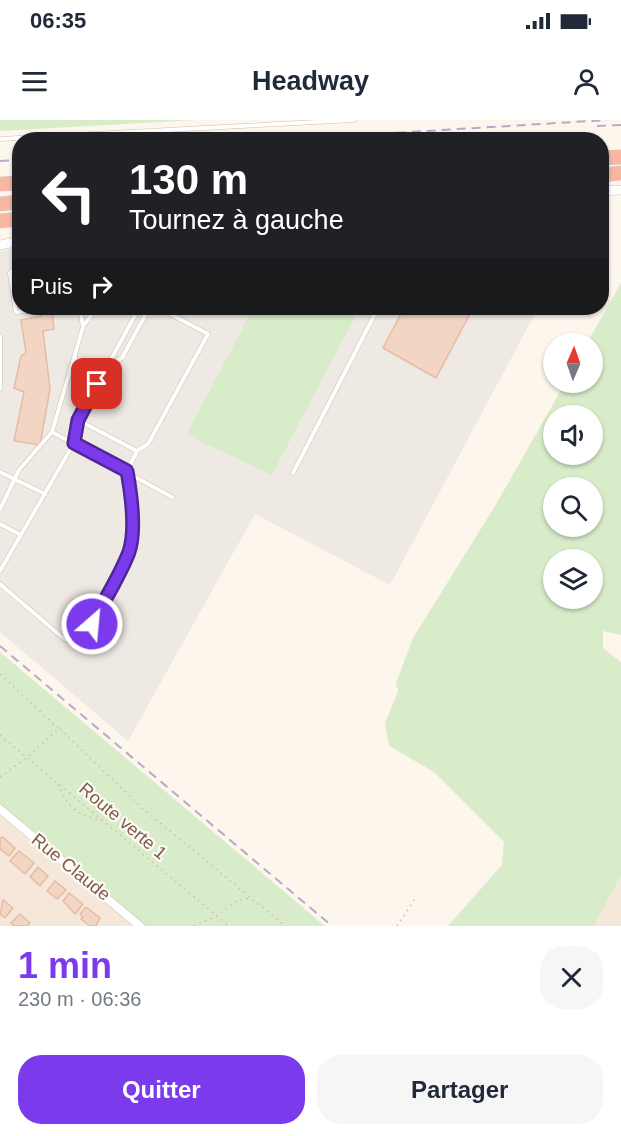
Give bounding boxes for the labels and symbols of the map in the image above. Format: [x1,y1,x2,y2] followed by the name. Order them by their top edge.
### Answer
[543,333,603,393] north arrow
[71,358,122,409] pin
[60,592,124,656] position arrow
[75,779,171,863] street label: Route verte 1
[28,829,114,905] street label: Rue Claude

